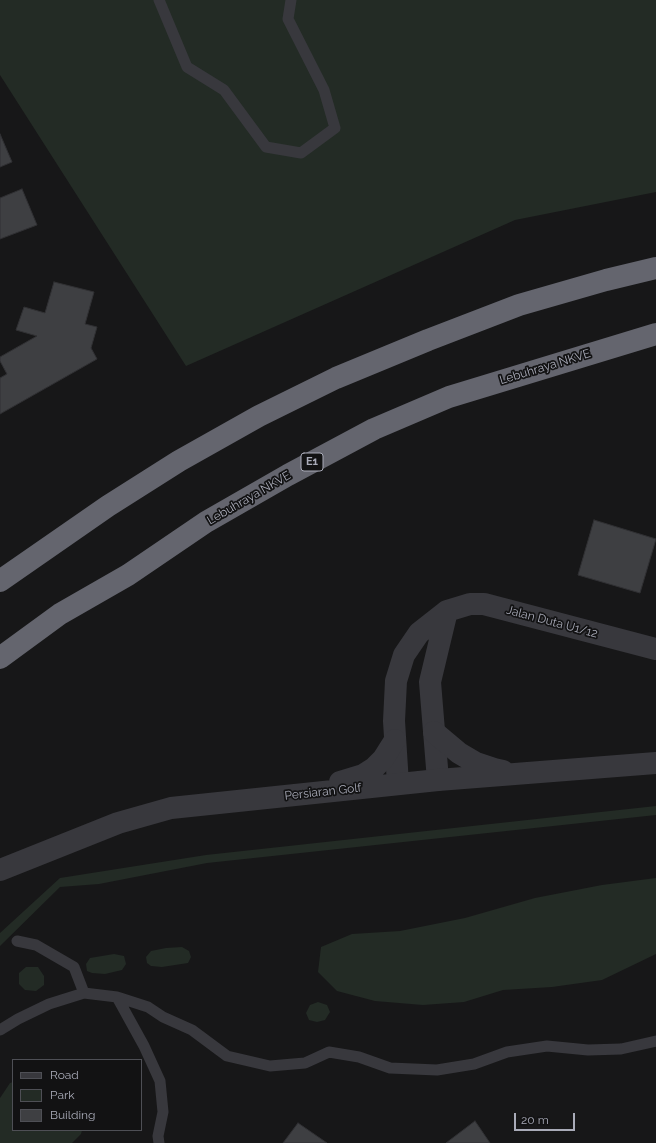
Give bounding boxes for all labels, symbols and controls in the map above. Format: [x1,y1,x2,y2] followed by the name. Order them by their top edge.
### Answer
[498,346,592,388] street label: Lebuhraya NKVE
[301,453,323,471] road number: E1
[205,468,293,528] street label: Lebuhraya NKVE
[505,603,599,641] street label: Jalan Duta U1/12
[284,781,362,803] street label: Persiaran Golf
[12,1059,142,1131] legend
[50,1068,79,1082] text: Road
[50,1088,75,1102] text: Park
[516,1105,577,1131] scale bar
[50,1108,96,1122] text: Building
[521,1113,549,1127] text: 20 m

